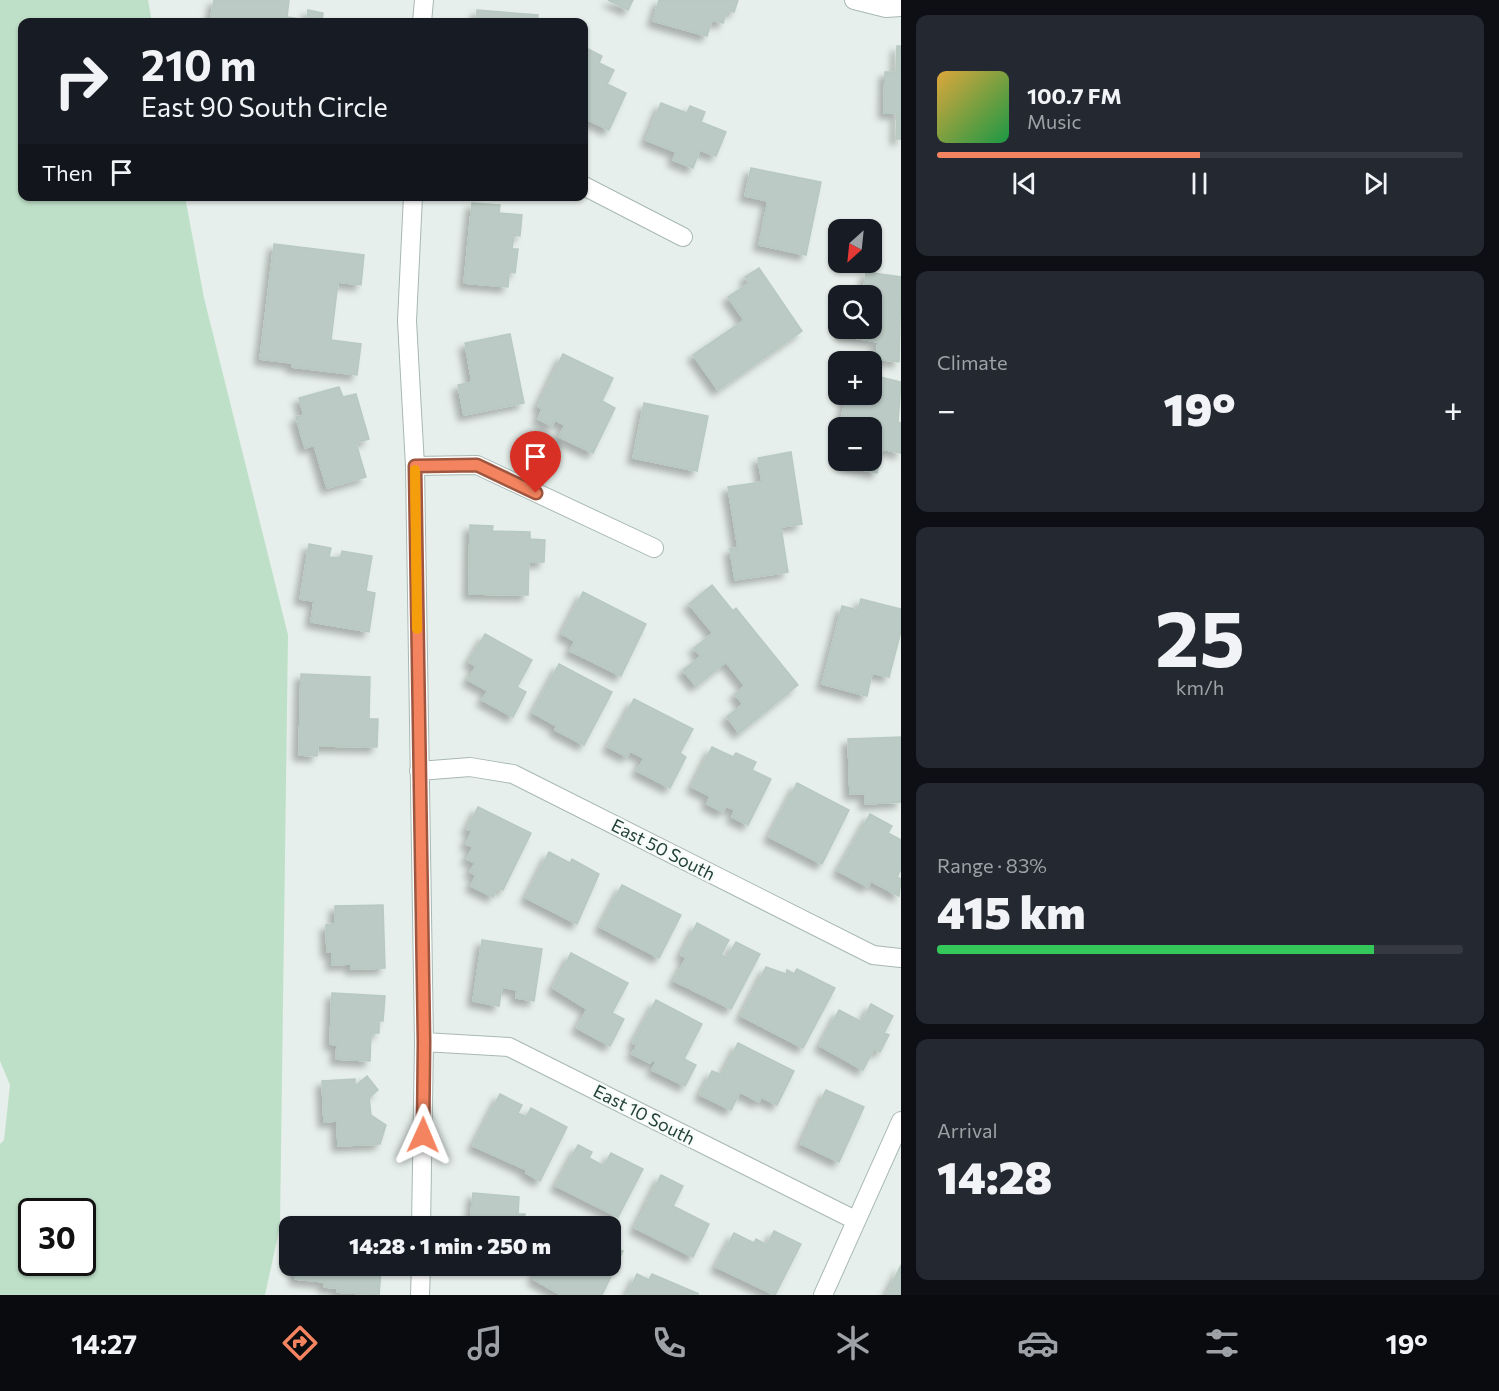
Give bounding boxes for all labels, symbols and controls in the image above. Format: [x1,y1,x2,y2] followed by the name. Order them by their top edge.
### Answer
[141,38,256,90] text: 210 m
[42,42,120,120] icon: right
[1027,82,1122,109] text: 100.7 FM
[141,90,388,123] text: East 90 South Circle
[1027,109,1081,133] text: Music
[105,156,138,189] icon: arrive
[42,159,93,186] text: Then
[1008,167,1041,200] icon: previous
[1183,167,1216,200] icon: pause
[1359,167,1392,200] icon: next
[828,219,882,273] north arrow
[828,219,882,471] map controls
[828,285,882,339] button: search
[937,350,1007,374] text: Climate
[828,351,882,405] button: +
[1164,380,1236,435] text: 19°
[937,388,956,429] text: −
[1444,388,1463,429] text: +
[828,417,882,471] button: −
[510,431,561,493] pin
[519,440,552,473] icon: arrive
[1155,588,1245,683] text: 25
[1176,675,1224,699] text: km/h
[608,814,719,885] street label: East 50 South
[937,853,1047,877] text: Range · 83%
[937,883,1086,938] text: 415 km
[590,1079,699,1149] street label: East 10 South
[391,1103,455,1167] position arrow
[937,1118,998,1142] text: Arrival
[937,1148,1052,1203] text: 14:28
[18,1198,96,1276] speed limit sign: 30
[349,1232,551,1259] text: 14:28 · 1 min · 250 m
[279,1322,321,1364] icon: directions
[464,1322,506,1364] icon: music
[648,1322,690,1364] icon: phone
[832,1322,874,1364] icon: climate
[1017,1322,1059,1364] icon: car
[1201,1322,1243,1364] icon: filters
[71,1327,137,1360] text: 14:27
[1385,1327,1428,1360] text: 19°

